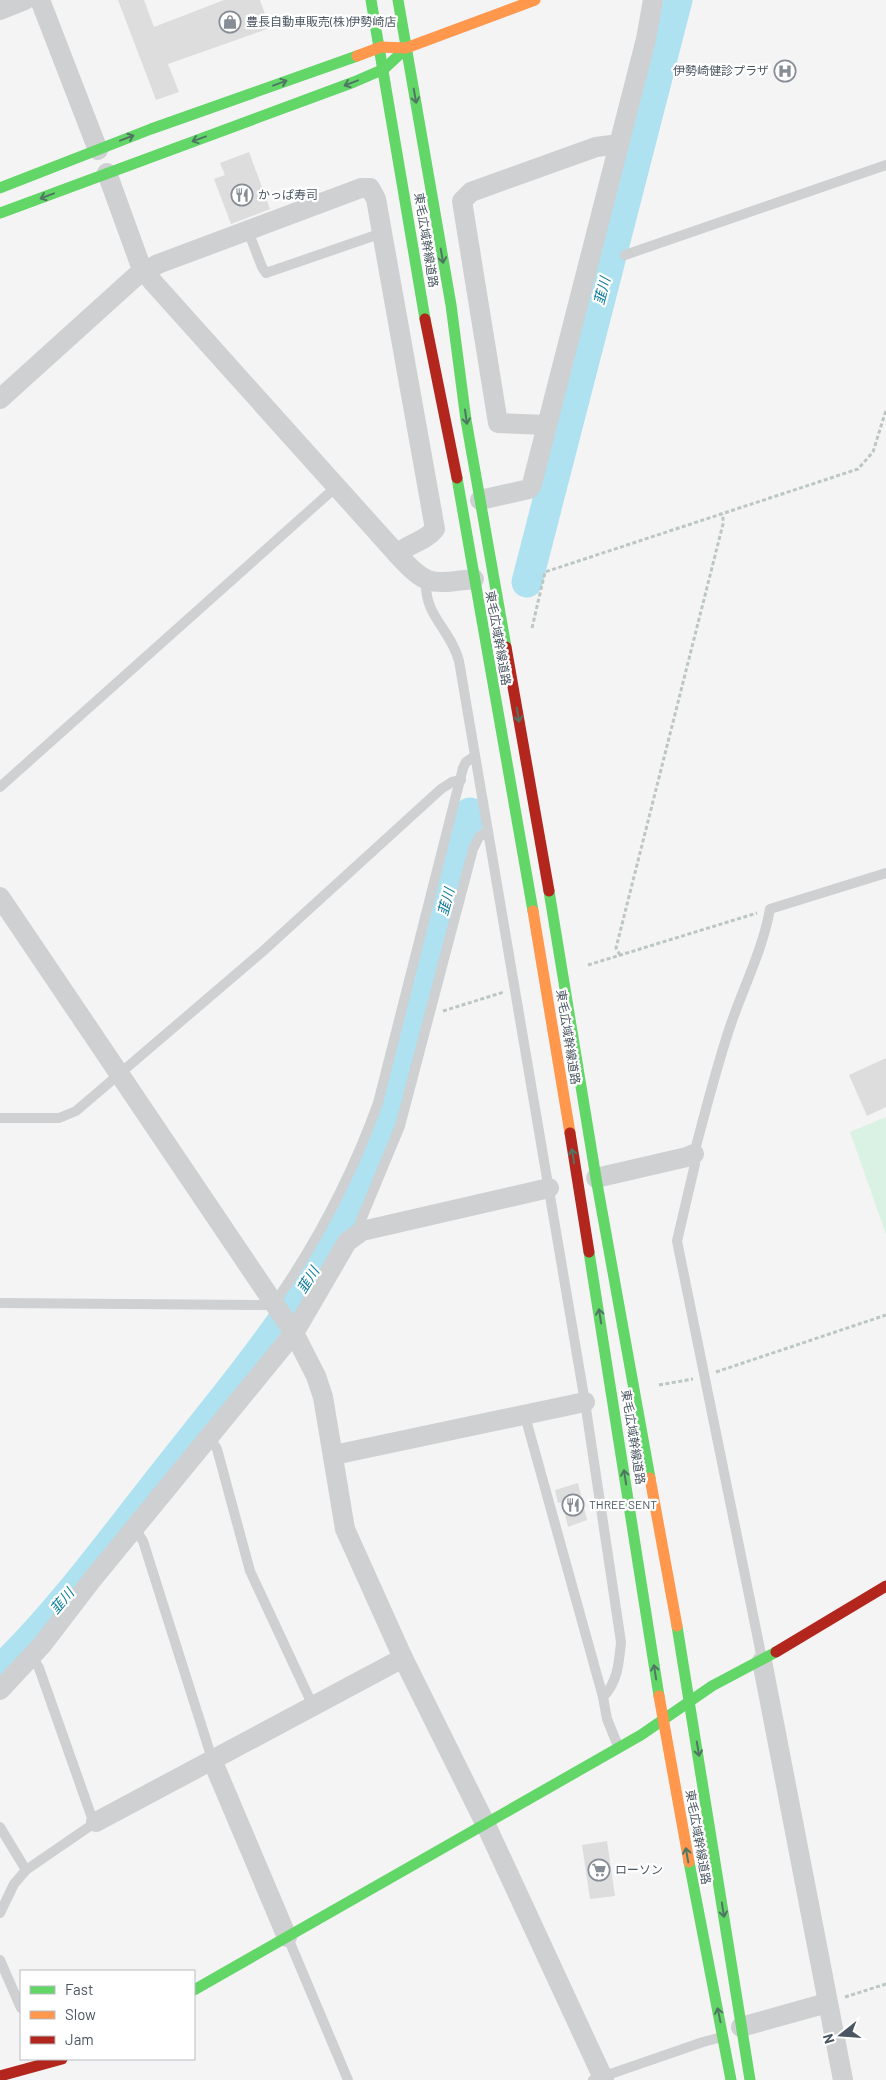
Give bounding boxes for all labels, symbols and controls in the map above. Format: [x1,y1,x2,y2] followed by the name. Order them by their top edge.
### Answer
[218,10,242,34] shop icon: 豊長自動車販売(株)伊勢崎店
[246,14,396,28] place label: 豊長自動車販売(株)伊勢崎店
[773,59,797,83] hospital icon: 伊勢崎健診プラザ
[673,63,769,77] place label: 伊勢崎健診プラザ
[272,78,287,87] one-way arrow
[344,79,360,88] one-way arrow
[410,88,420,104] one-way arrow
[119,133,134,143] one-way arrow
[192,135,207,144] one-way arrow
[230,183,254,207] restaurant icon: かっぱ寿司
[258,187,318,201] place label: かっぱ寿司
[413,191,441,288] street label: 東毛広域幹線道路
[39,192,55,201] one-way arrow
[438,248,448,264] one-way arrow
[590,273,614,307] water label: 韮川
[461,409,471,425] one-way arrow
[484,589,514,686] street label: 東毛広域幹線道路
[513,707,523,723] one-way arrow
[434,884,458,918] water label: 韮川
[555,988,583,1085] street label: 東毛広域幹線道路
[568,1148,578,1164] one-way arrow
[293,1262,323,1296] water label: 韮川
[594,1309,604,1325] one-way arrow
[620,1388,648,1485] street label: 東毛広域幹線道路
[620,1469,630,1485] one-way arrow
[561,1493,585,1517] restaurant icon: THREE SENT
[589,1497,657,1511] place label: THREE SENT
[46,1583,78,1617] water label: 韮川
[650,1664,660,1680] one-way arrow
[693,1741,703,1757] one-way arrow
[684,1788,714,1885] street label: 東毛広域幹線道路
[682,1848,692,1864] one-way arrow
[587,1858,611,1882] supermarket icon: ローソン
[615,1862,663,1876] place label: ローソン
[718,1901,728,1917] one-way arrow
[20,1970,195,2060] legend
[65,1980,93,1998] text: Fast
[65,2005,96,2023] text: Slow
[714,2007,723,2023] one-way arrow
[816,2010,866,2060] north arrow
[65,2030,94,2048] text: Jam
[819,2032,838,2046] text: N

